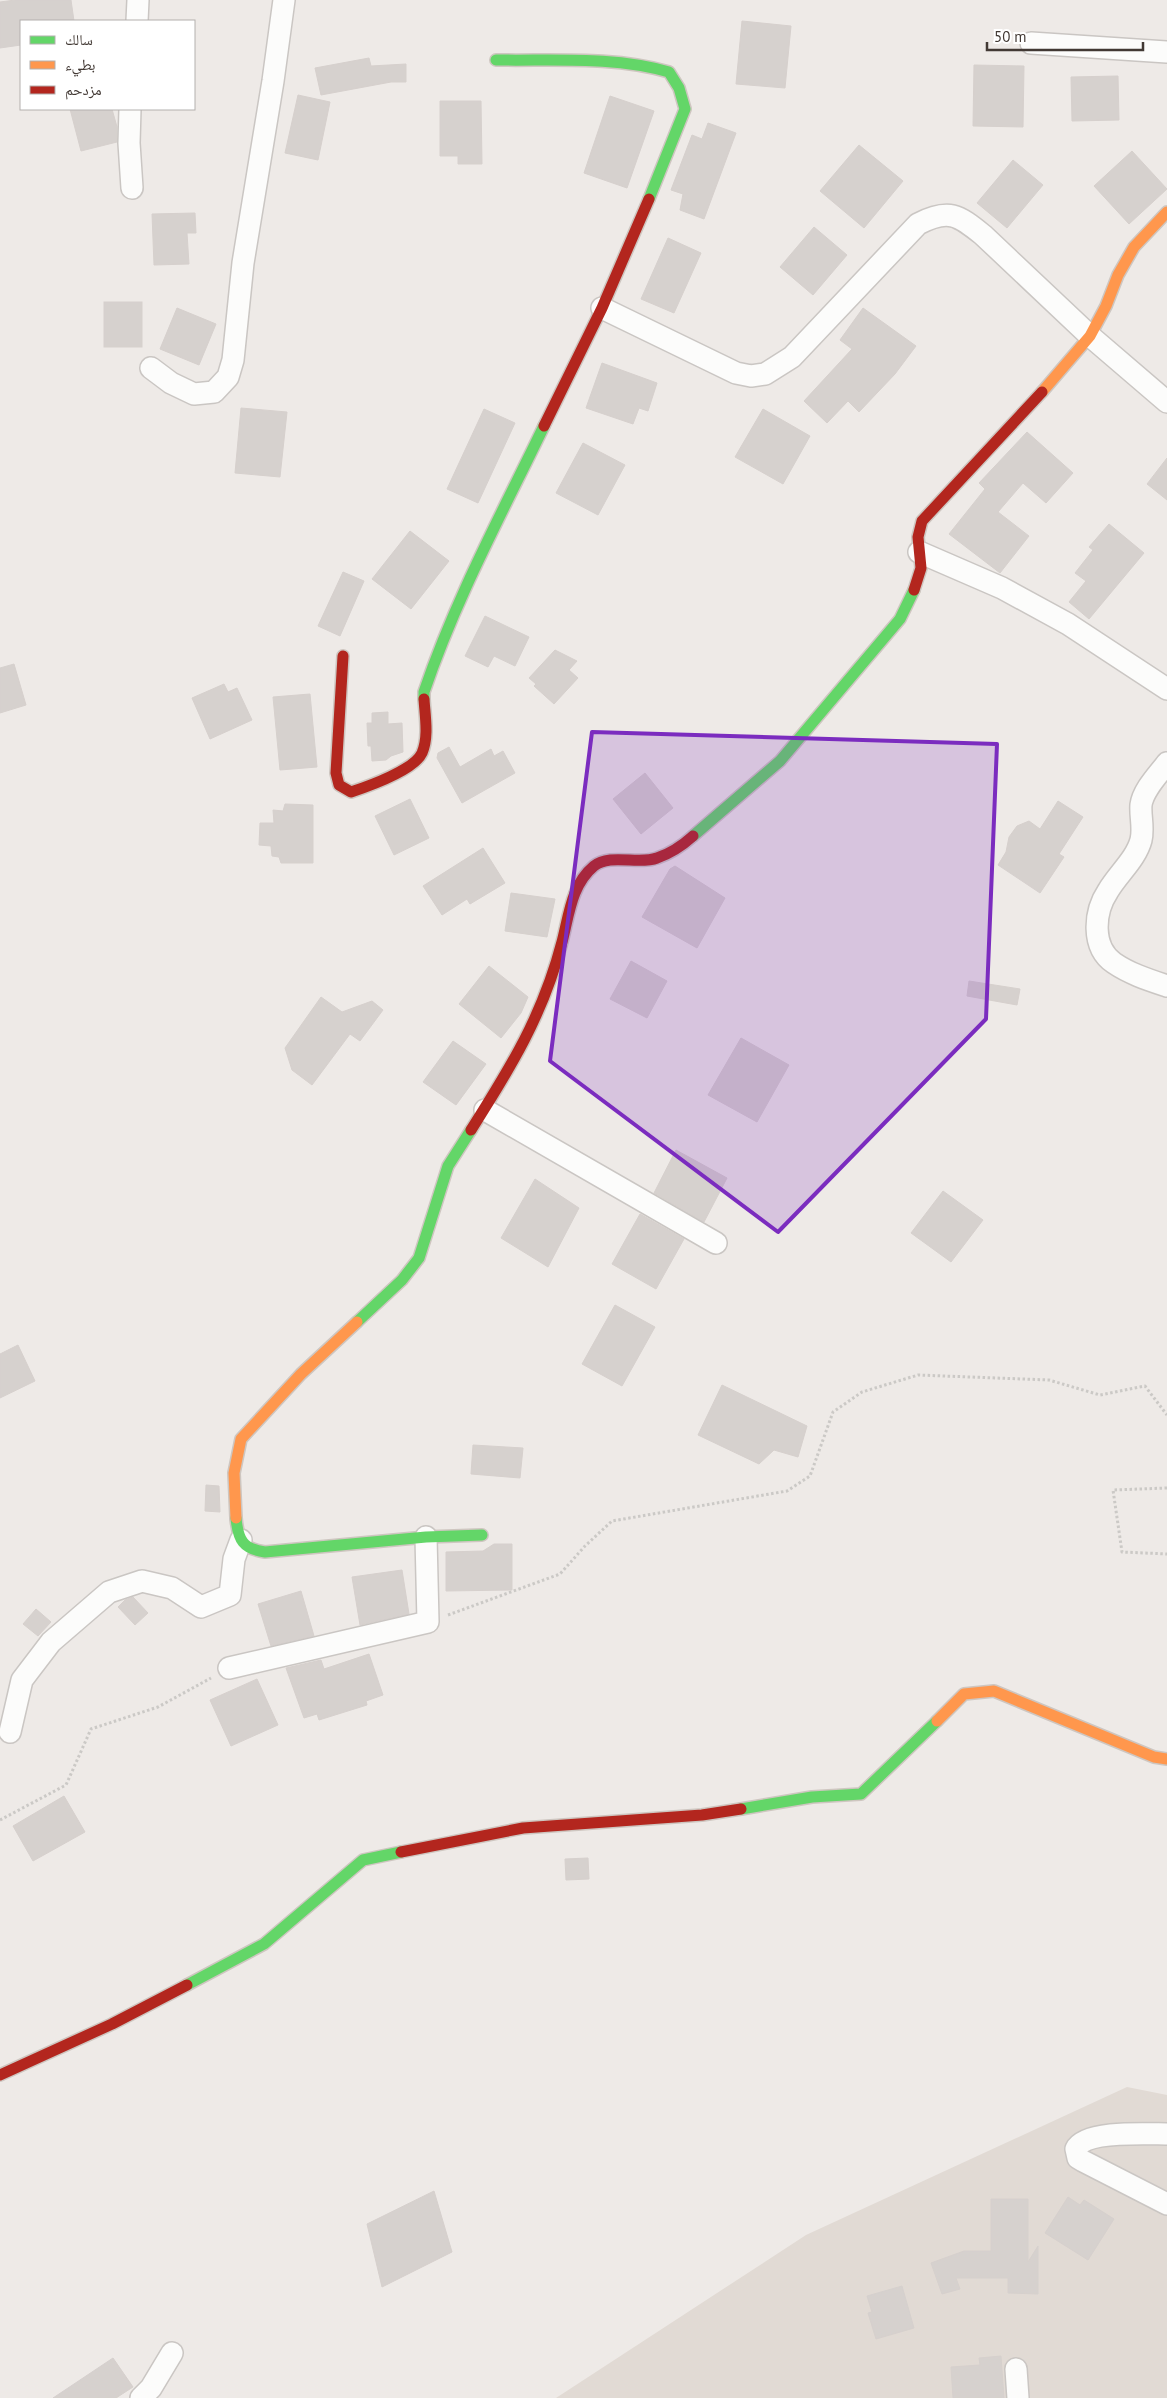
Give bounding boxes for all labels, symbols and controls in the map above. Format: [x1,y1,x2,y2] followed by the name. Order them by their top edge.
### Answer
[20,20,195,110] legend
[987,20,1143,52] scale bar
[994,27,1027,46] text: 50 m
[65,30,93,49] text: سالك
[65,55,95,77] text: بطيء
[65,80,102,100] text: مزدحم

